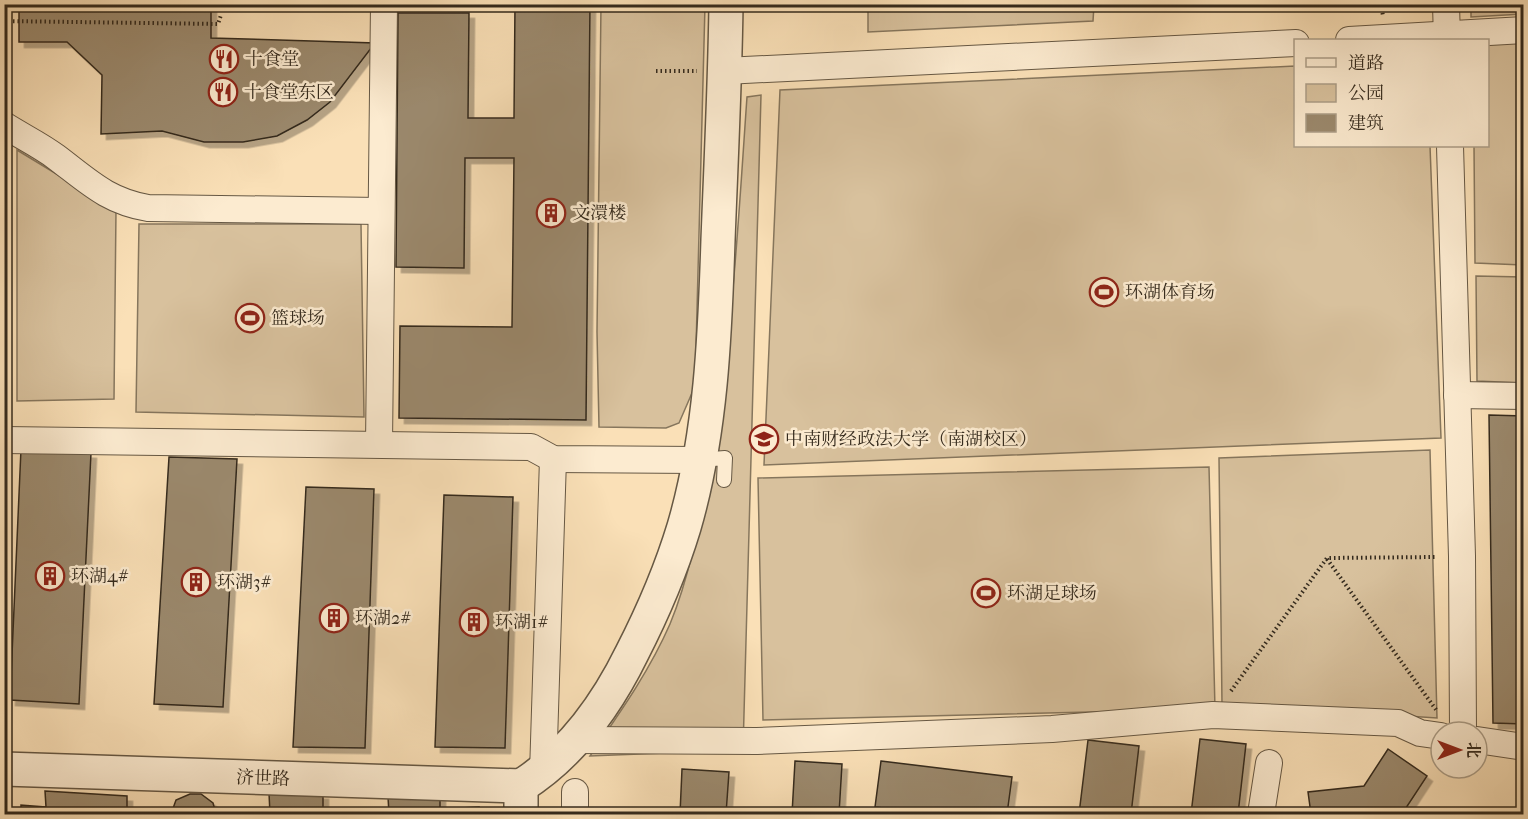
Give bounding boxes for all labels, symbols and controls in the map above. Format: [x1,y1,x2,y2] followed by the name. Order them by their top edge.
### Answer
[1294,39,1489,147] legend
[208,43,240,75] restaurant icon: 十食堂
[245,49,299,70] place label: 十食堂
[1348,53,1384,74] text: 道路
[207,76,239,108] restaurant icon: 十食堂东区
[244,82,334,103] place label: 十食堂东区
[1348,83,1384,104] text: 公园
[1348,113,1384,134] text: 建筑
[535,197,567,229] building icon: 文澴楼
[572,203,626,224] place label: 文澴楼
[1088,276,1120,308] sports icon: 环湖体育场
[1125,282,1215,303] place label: 环湖体育场
[234,302,266,334] sports icon: 篮球场
[271,308,325,329] place label: 篮球场
[748,423,780,455] school or university icon: 中南财经政法大学（南湖校区）
[785,429,1037,450] place label: 中南财经政法大学（南湖校区）
[34,560,66,592] building icon: 环湖4#
[71,566,129,587] place label: 环湖4#
[180,566,212,598] building icon: 环湖3#
[217,572,272,593] place label: 环湖3#
[970,577,1002,609] sports icon: 环湖足球场
[1007,583,1097,604] place label: 环湖足球场
[318,602,350,634] building icon: 环湖2#
[458,606,490,638] building icon: 环湖1#
[355,608,412,629] place label: 环湖2#
[495,612,549,633] place label: 环湖1#
[1429,720,1489,780] north arrow
[1464,742,1483,758] text: 北
[236,767,290,790] street label: 济世路

